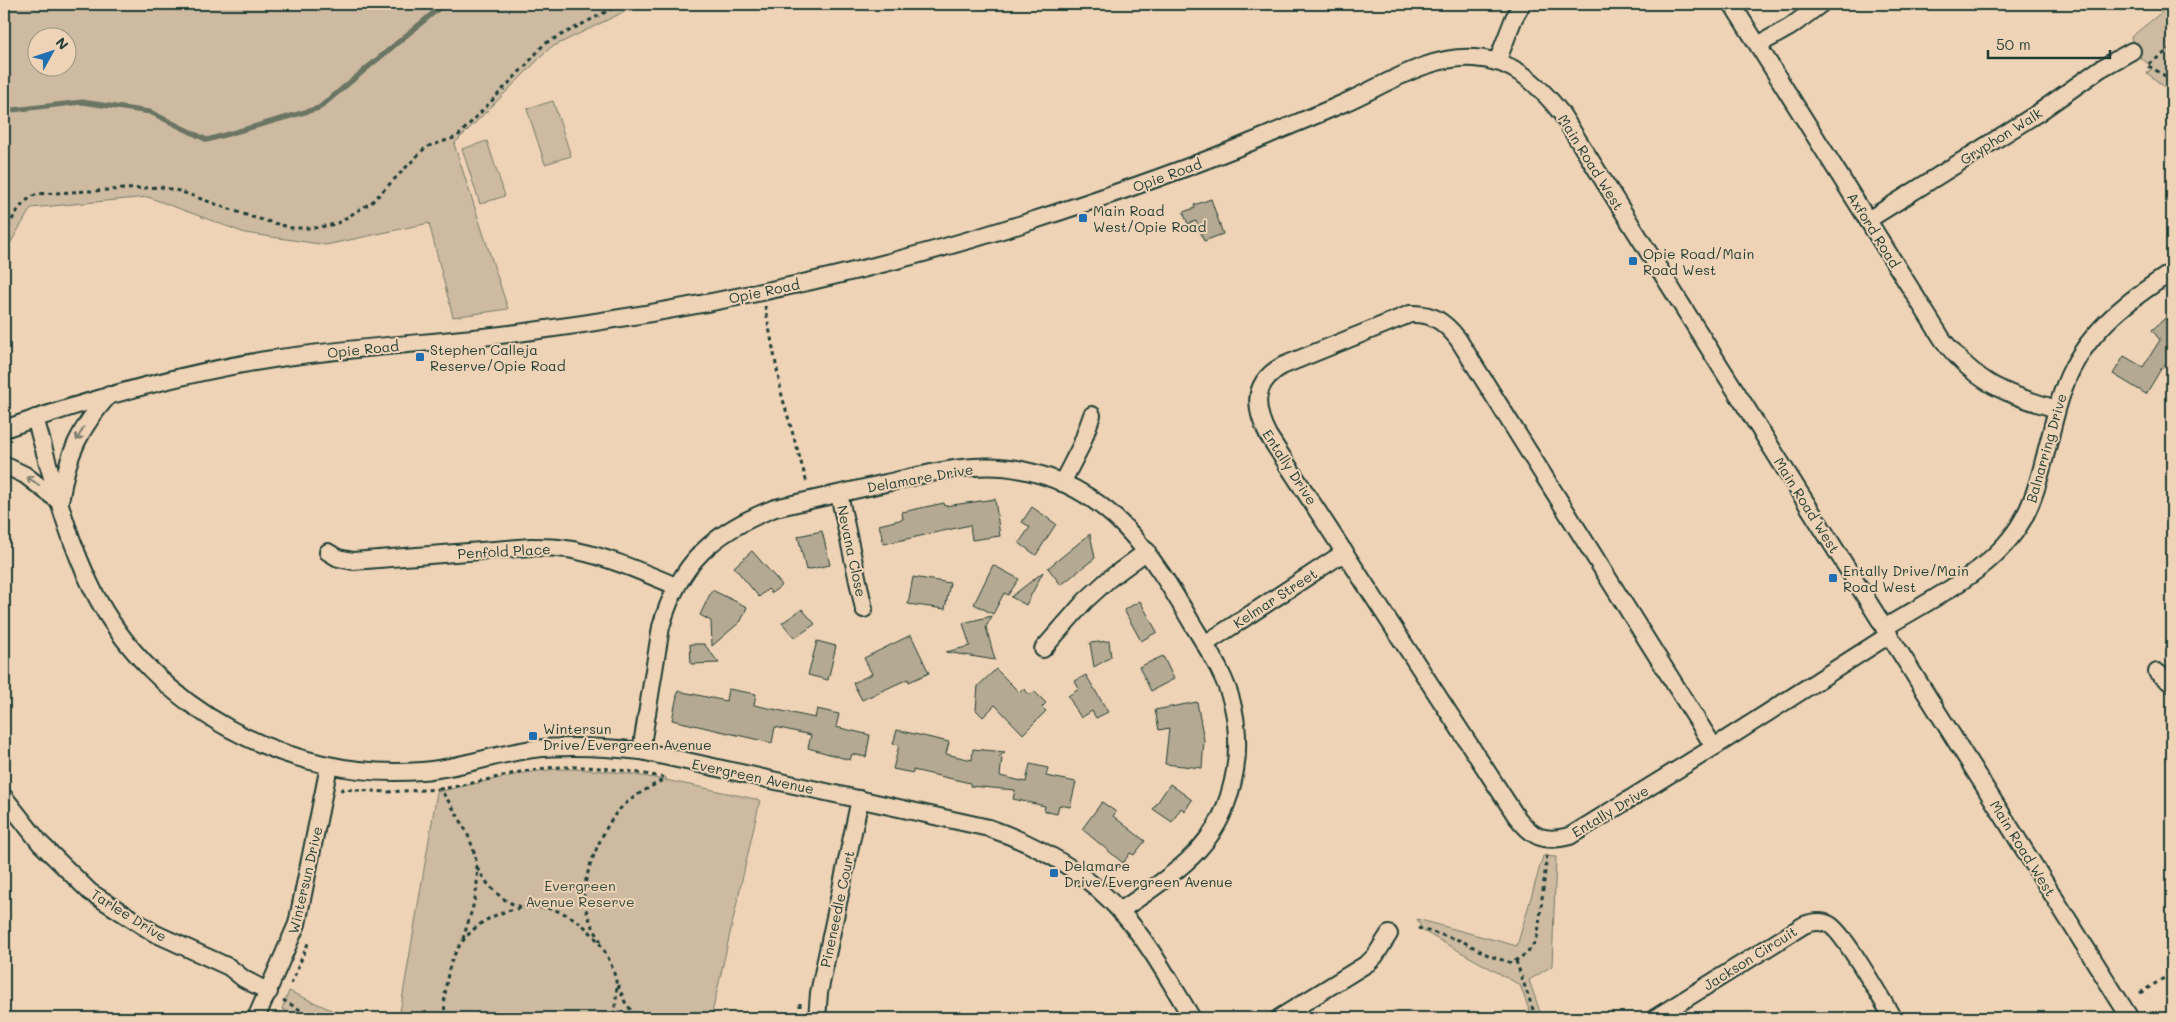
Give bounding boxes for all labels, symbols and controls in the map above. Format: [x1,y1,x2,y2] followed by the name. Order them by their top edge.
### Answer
[28,28,78,78] north arrow
[1988,28,2111,60] scale bar
[52,33,73,54] text: N
[1996,34,2031,54] text: 50 m
[1956,103,2046,169] street label: Gryphon Walk
[1554,110,1628,214] street label: Main Road West
[1130,154,1204,196] street label: Opie Road
[1843,189,1905,272] street label: Axford Road
[1093,201,1206,236] place label: Main Road West/Opie Road
[1077,212,1089,224] marker: Main Road West/Opie Road
[1643,244,1754,279] place label: Opie Road/Main Road West
[1627,255,1639,267] marker: Opie Road/Main Road West
[727,274,801,308] street label: Opie Road
[326,336,400,362] street label: Opie Road
[430,340,566,375] place label: Stephen Calleja Reserve/Opie Road
[414,351,426,363] marker: Stephen Calleja Reserve/Opie Road
[2021,391,2071,505] street label: Balnarring Drive
[75,426,85,440] one-way arrow
[1258,426,1322,508] street label: Entally Drive
[1770,453,1844,557] street label: Main Road West
[865,459,975,497] street label: Delamare Drive
[27,476,41,486] one-way arrow
[833,503,871,599] street label: Nevana Close
[457,539,551,563] street label: Penfold Place
[1843,561,1969,596] place label: Entally Drive/Main Road West
[1229,564,1321,632] street label: Kelmar Street
[1827,572,1839,584] marker: Entally Drive/Main Road West
[543,719,712,754] place label: Wintersun Drive/Evergreen Avenue
[527,730,539,742] marker: Wintersun Drive/Evergreen Avenue
[690,754,816,798] street label: Evergreen Avenue
[1568,781,1652,841] street label: Entally Drive
[1986,796,2060,900] street label: Main Road West
[283,824,327,936] street label: Wintersun Drive
[815,849,859,969] street label: Pineneedle Court
[1064,856,1233,891] place label: Delamare Drive/Evergreen Avenue
[1048,867,1060,879] marker: Delamare Drive/Evergreen Avenue
[525,876,635,911] park label: Evergreen Avenue Reserve
[88,884,170,946] street label: Tarlee Drive
[1700,922,1800,994] street label: Jackson Circuit

